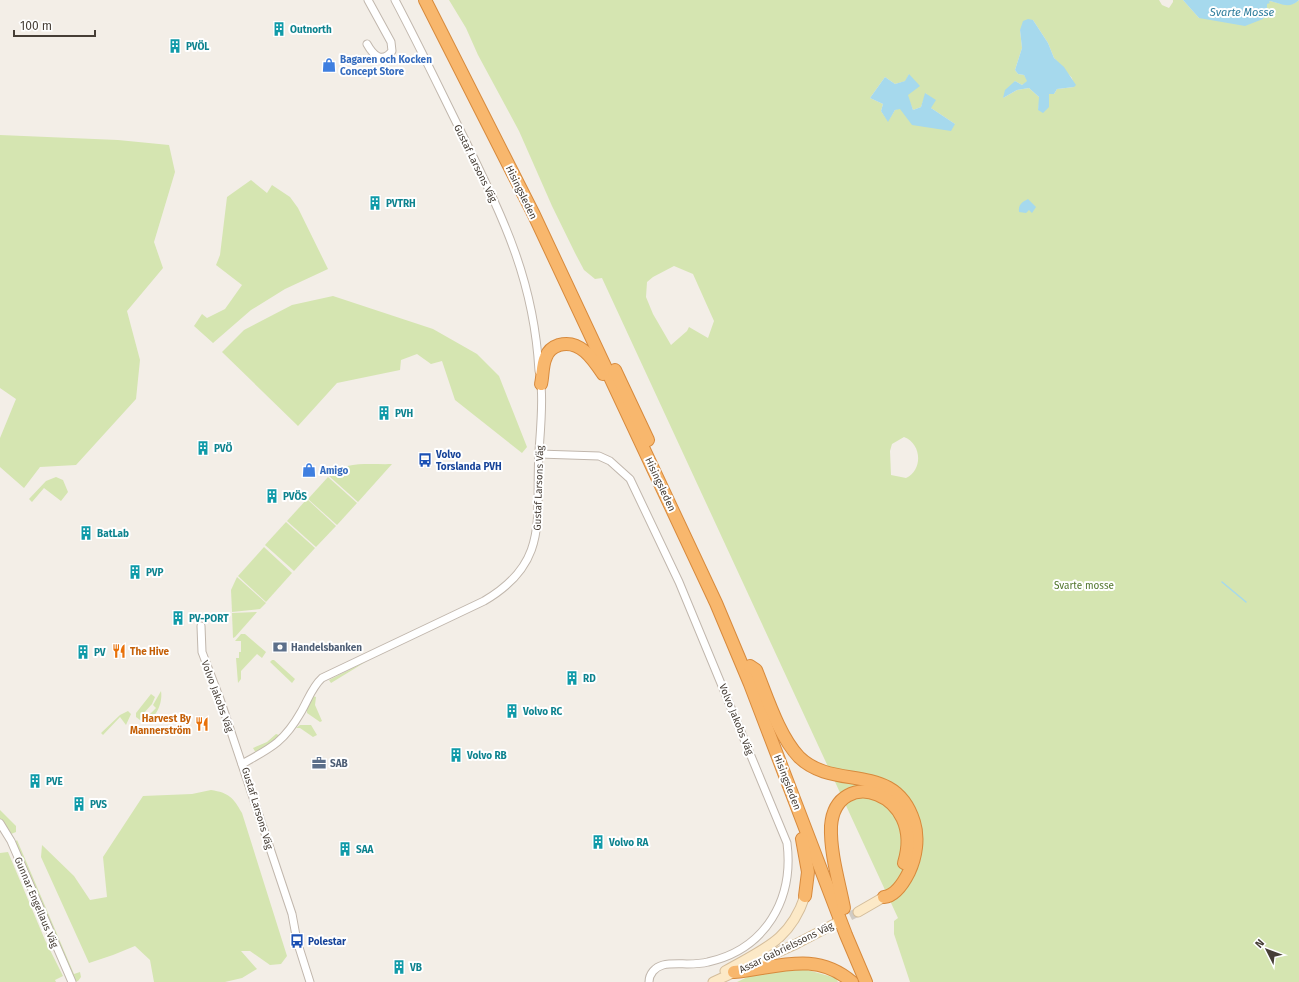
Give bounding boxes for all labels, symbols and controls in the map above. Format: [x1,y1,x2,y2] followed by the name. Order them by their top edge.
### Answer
[1209,6,1274,19] water label: Svarte Mosse
[14,12,95,38] scale bar
[20,19,52,33] text: 100 m
[271,21,287,37] building icon: Outnorth
[290,24,332,36] place label: Outnorth
[167,38,183,54] building icon: PVÖL
[186,40,210,53] place label: PVÖL
[340,54,432,78] place label: Bagaren och Kocken Concept Store
[321,57,337,73] shop icon: Bagaren och Kocken Concept Store
[451,123,500,205] street label: Gustaf Larsons Väg
[503,164,539,221] street label: Hisingsleden
[367,195,383,211] building icon: PVTRH
[386,198,416,210] place label: PVTRH
[376,405,392,421] building icon: PVH
[395,408,414,420] place label: PVH
[195,440,211,456] building icon: PVÖ
[214,442,232,455] place label: PVÖ
[532,444,547,531] street label: Gustaf Larsons Väg
[435,449,502,473] place label: Volvo Torslanda PVH
[417,452,433,468] bus stop icon: Volvo Torslanda PVH
[642,455,678,513] street label: Hisingsleden
[301,462,317,478] shop icon: Amigo
[319,465,348,477] place label: Amigo
[264,488,280,504] building icon: PVÖS
[283,490,307,503] place label: PVÖS
[78,525,94,541] building icon: BatLab
[97,528,129,540] place label: BatLab
[127,564,143,580] building icon: PVP
[146,567,164,579] place label: PVP
[1054,580,1114,592] park label: Svarte mosse
[170,610,186,626] building icon: PV-PORT
[189,613,229,625] place label: PV-PORT
[272,639,288,655] bank icon: Handelsbanken
[291,642,362,654] place label: Handelsbanken
[111,643,127,659] restaurant icon: The Hive
[75,644,91,660] building icon: PV
[130,646,170,658] place label: The Hive
[94,647,106,659] place label: PV
[198,659,236,735] street label: Volvo Jakobs Väg
[564,670,580,686] building icon: RD
[583,673,596,685] place label: RD
[716,682,756,757] street label: Volvo Jakobs Väg
[504,703,520,719] building icon: Volvo RC
[522,706,562,718] place label: Volvo RC
[130,713,192,737] place label: Harvest By Mannerström
[194,716,210,732] restaurant icon: Harvest By Mannerström
[448,747,464,763] building icon: Volvo RB
[466,750,507,762] place label: Volvo RB
[771,753,803,812] street label: Hisingsleden
[311,755,327,771] office icon: SAB
[330,758,348,770] place label: SAB
[239,766,275,852] street label: Gustaf Larsons Väg
[27,773,43,789] building icon: PVE
[46,776,63,788] place label: PVE
[71,796,87,812] building icon: PVS
[90,799,107,811] place label: PVS
[590,834,606,850] building icon: Volvo RA
[608,837,650,849] place label: Volvo RA
[337,841,353,857] building icon: SAA
[356,844,375,856] place label: SAA
[12,855,61,950] street label: Gunnar Engellaus Väg
[737,919,836,976] street label: Assar Gabrielssons Väg
[1247,930,1287,970] north arrow
[289,933,305,949] bus stop icon: Polestar
[308,936,347,948] place label: Polestar
[1253,937,1267,951] text: N
[391,959,407,975] building icon: VB
[409,962,422,974] place label: VB

